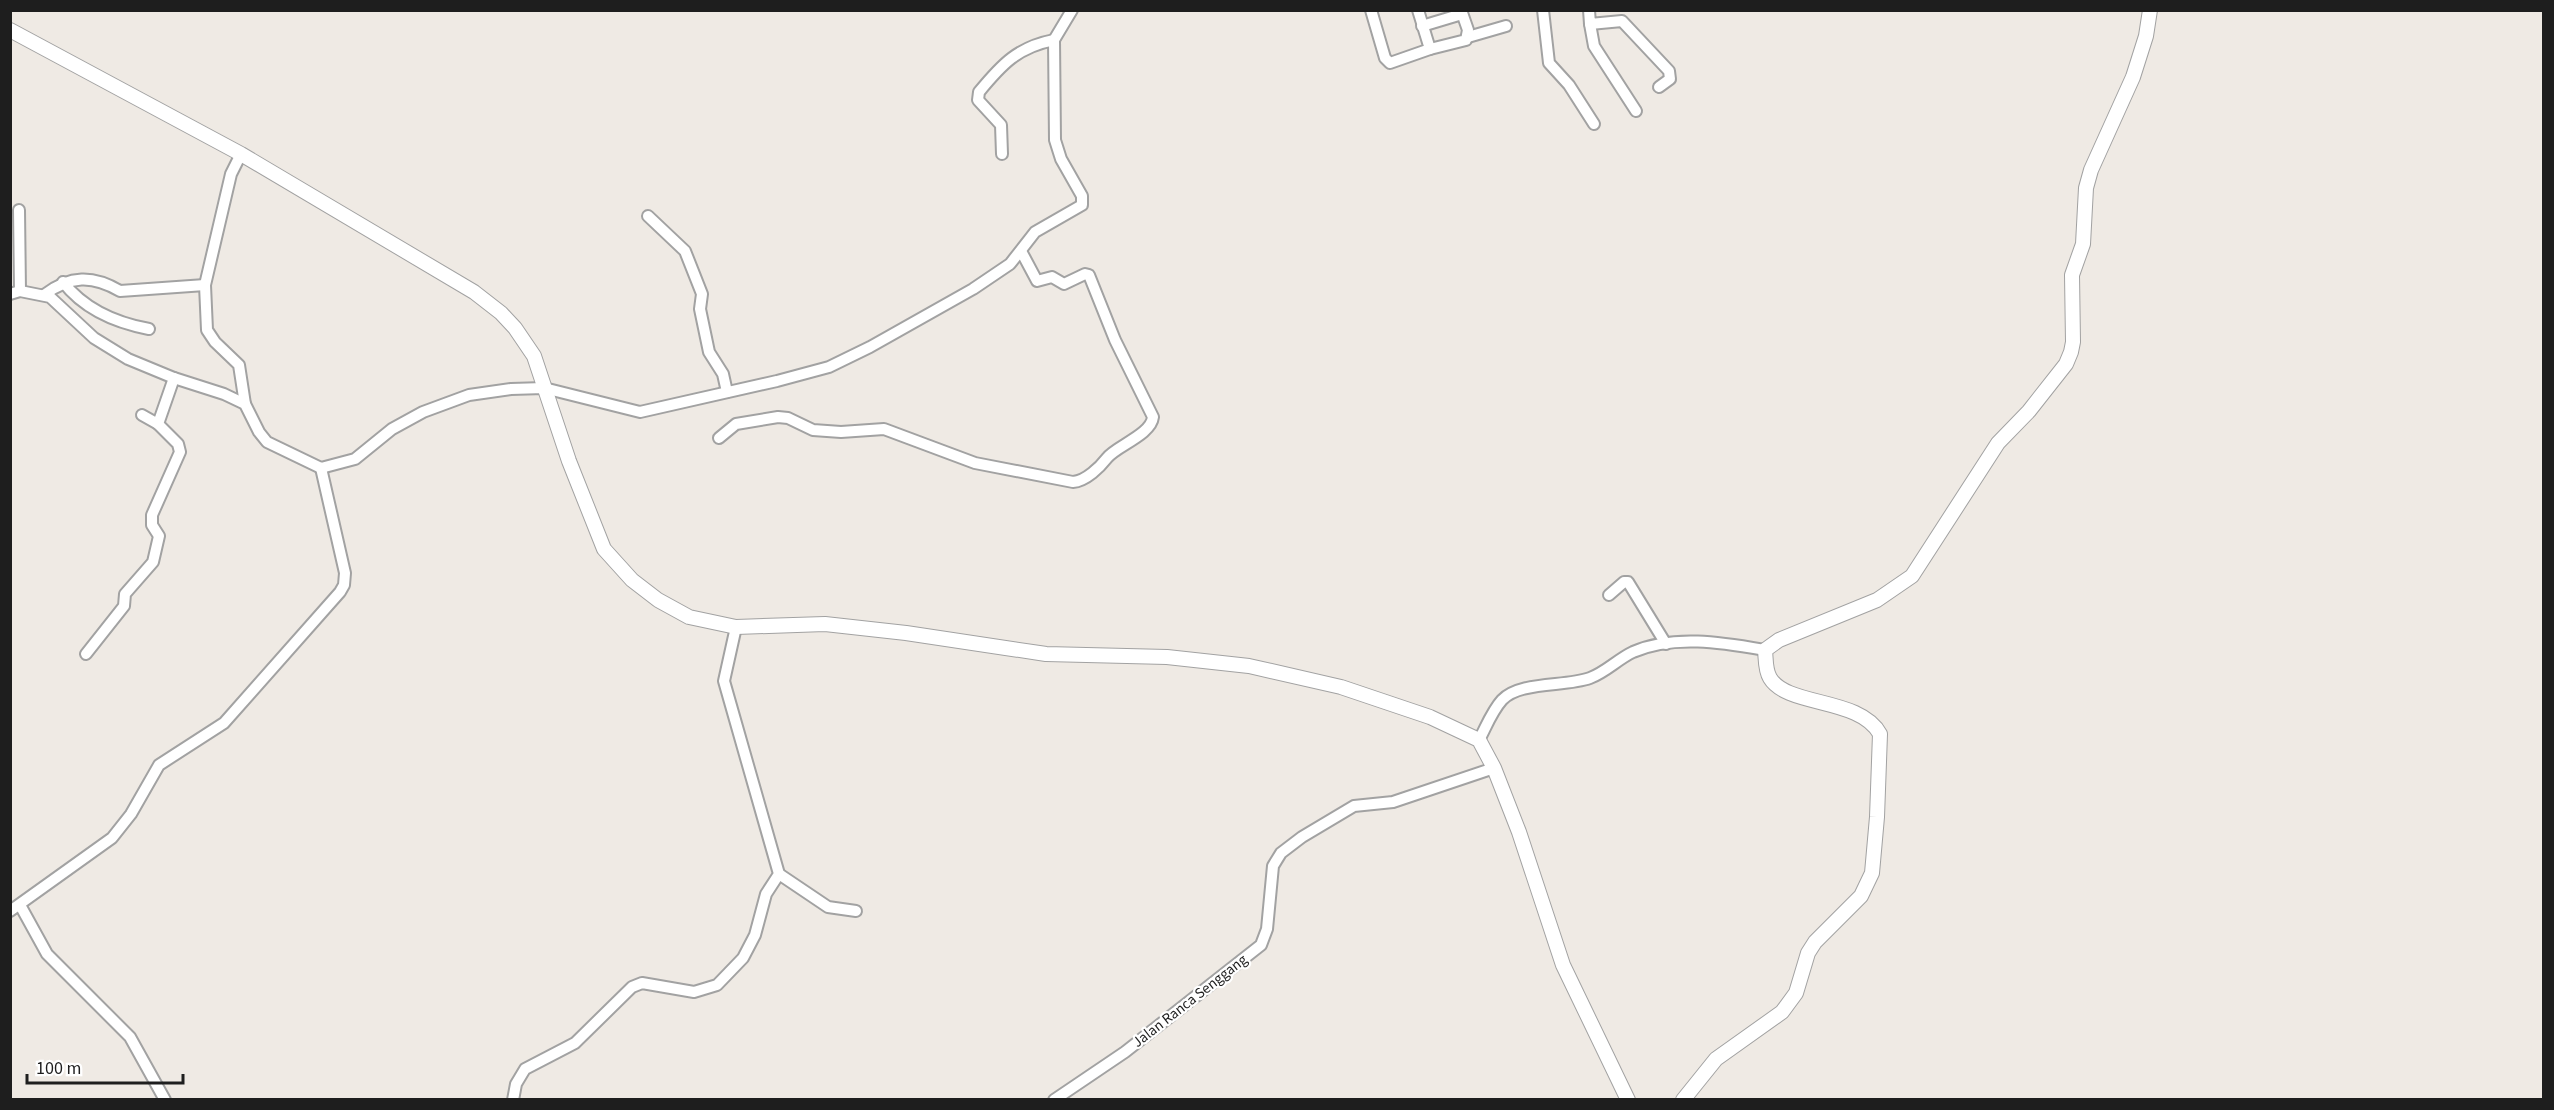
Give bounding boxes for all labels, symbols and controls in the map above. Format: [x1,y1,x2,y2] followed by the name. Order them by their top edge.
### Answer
[1128,949,1252,1053] street label: Jalan Ranca Senggang
[27,1047,183,1085] scale bar
[36,1056,81,1081] text: 100 m

